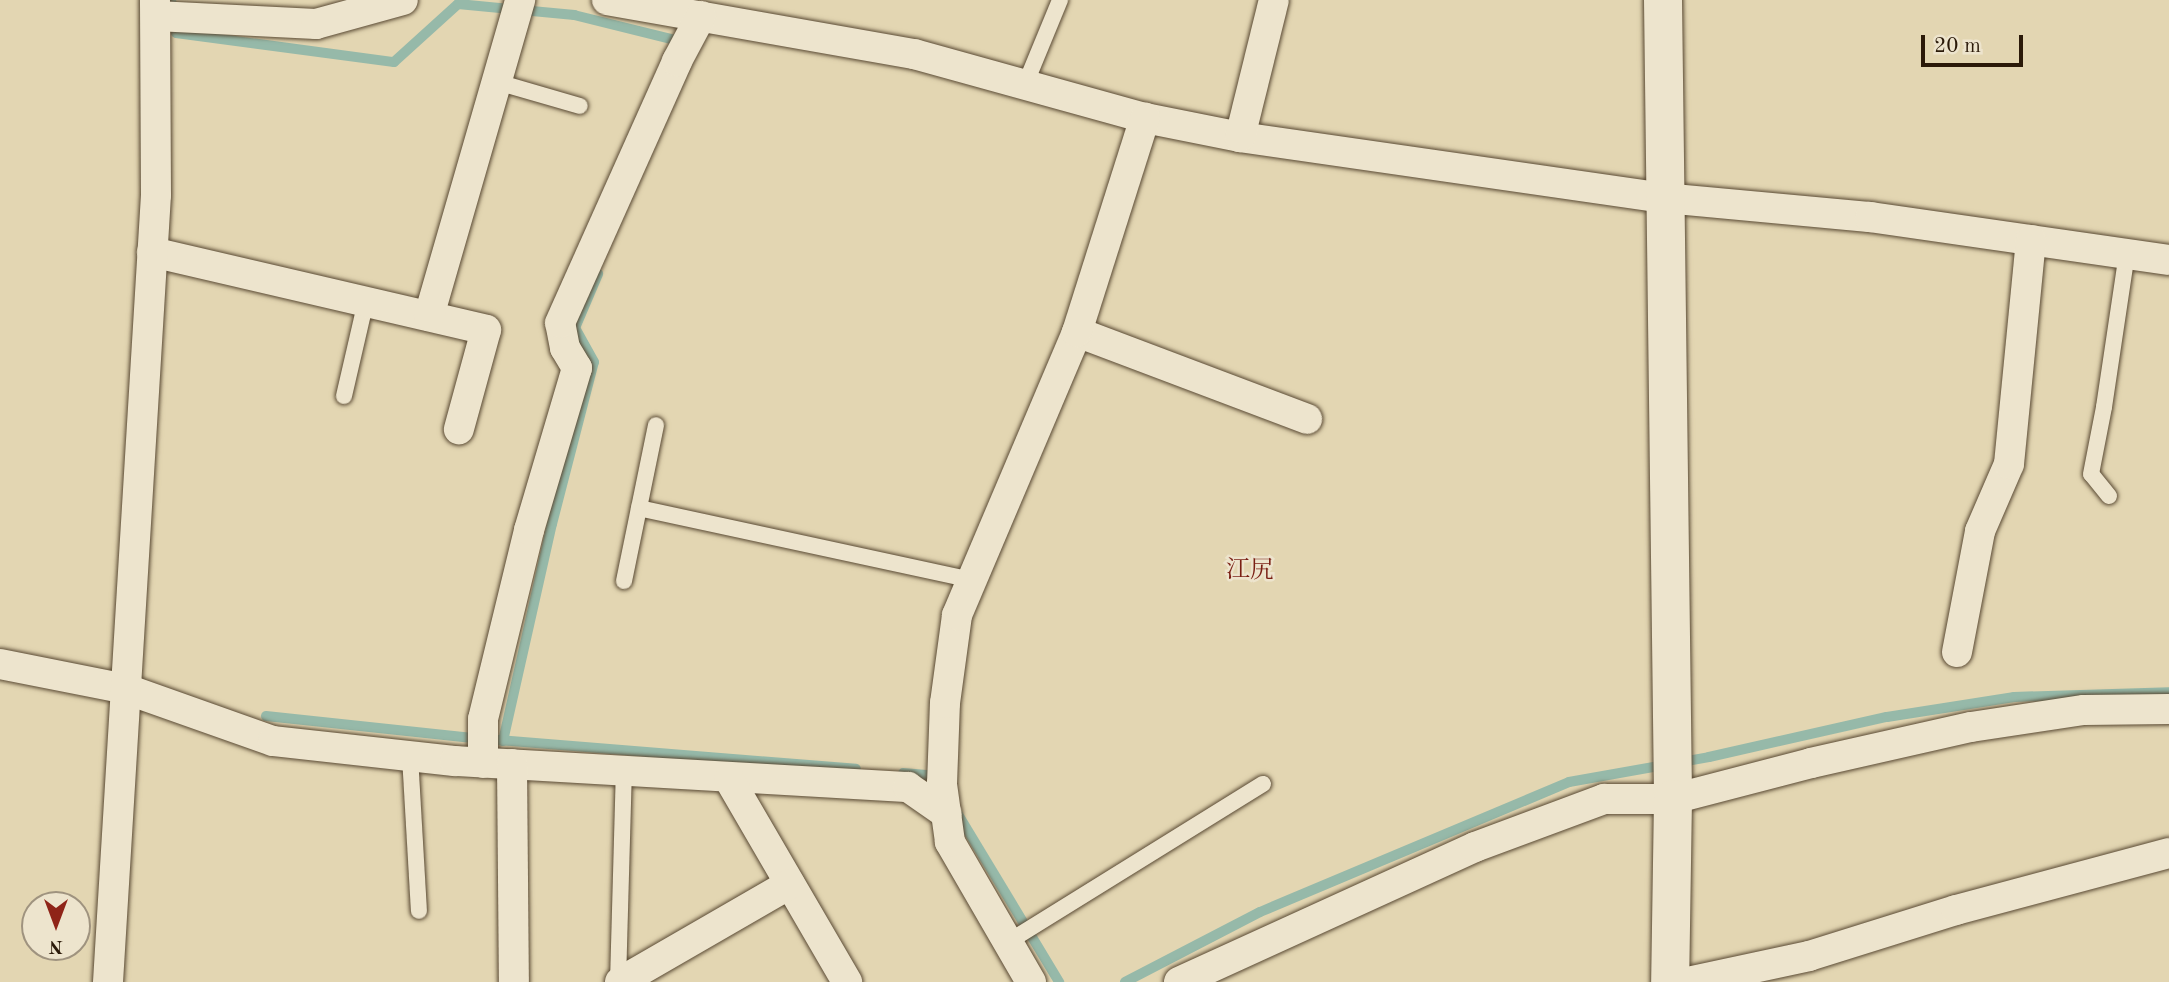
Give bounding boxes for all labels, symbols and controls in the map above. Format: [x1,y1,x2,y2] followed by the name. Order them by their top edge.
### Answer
[1924,21,2025,65] scale bar
[1934,36,1981,57] text: 20 m
[1226,558,1274,586] district label: 江尻
[21,891,91,961] north arrow
[49,936,63,955] text: N

